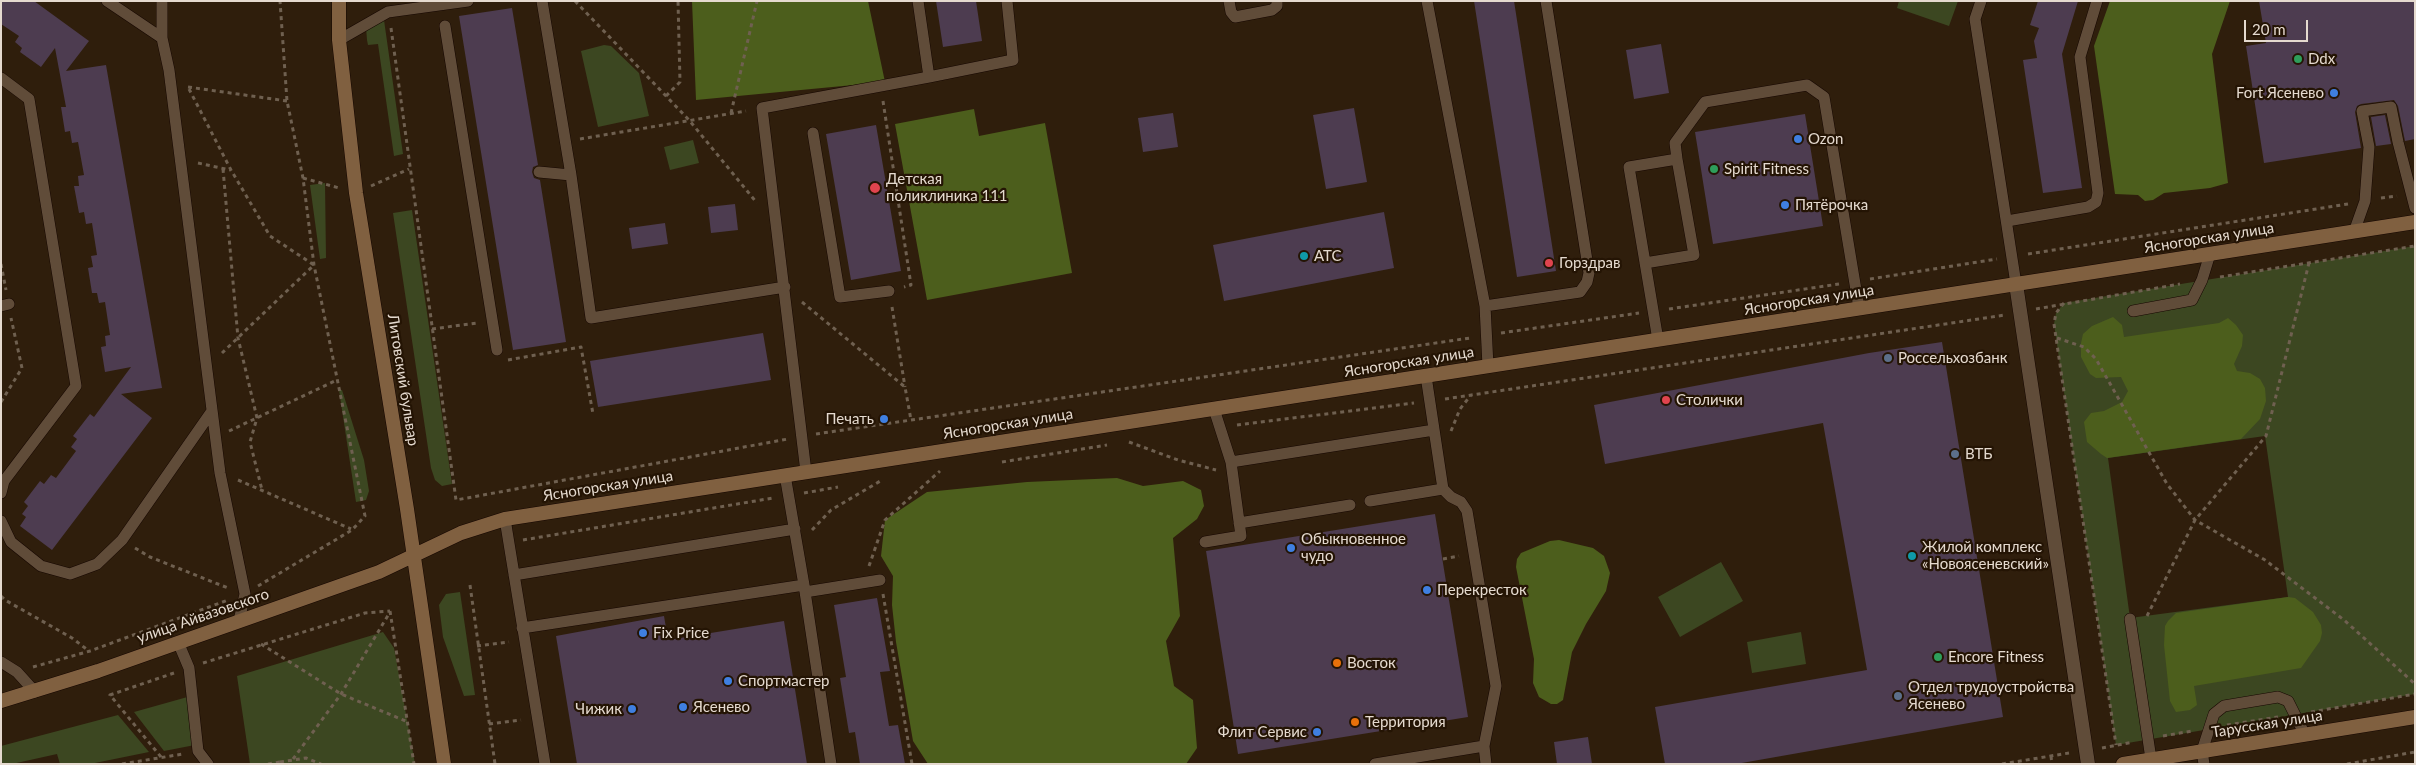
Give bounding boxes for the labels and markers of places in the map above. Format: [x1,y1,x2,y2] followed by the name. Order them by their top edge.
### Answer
[2308,50,2335,68] place label: Ddx
[2292,53,2304,65] marker: Ddx
[2236,84,2324,102] place label: Fort Ясенево
[2328,87,2340,99] marker: Fort Ясенево
[1808,130,1843,148] place label: Ozon
[1792,133,1804,145] marker: Ozon
[1724,160,1809,178] place label: Spirit Fitness
[1708,163,1720,175] marker: Spirit Fitness
[886,170,1008,205] place label: Детская поликлиника 111
[868,181,882,195] marker: Детская поликлиника 111
[1795,196,1868,214] place label: Пятёрочка
[1779,199,1791,211] marker: Пятёрочка
[1314,247,1341,265] place label: АТС
[1298,250,1310,262] marker: АТС
[1559,254,1620,272] place label: Горздрав
[1543,257,1555,269] marker: Горздрав
[1898,349,2008,367] place label: Россельхозбанк
[1882,352,1894,364] marker: Россельхозбанк
[1676,391,1743,409] place label: Столички
[1660,394,1672,406] marker: Столички
[826,410,874,428] place label: Печать
[878,413,890,425] marker: Печать
[1965,445,1993,463] place label: ВТБ
[1949,448,1961,460] marker: ВТБ
[1301,530,1406,565] place label: Обыкновенное чудо
[1922,538,2049,573] place label: Жилой комплекс «Новоясеневский»
[1285,542,1297,554] marker: Обыкновенное чудо
[1906,550,1918,562] marker: Жилой комплекс «Новоясеневский»
[1437,581,1527,599] place label: Перекресток
[1421,584,1433,596] marker: Перекресток
[653,624,709,642] place label: Fix Price
[637,627,649,639] marker: Fix Price
[1948,648,2044,666] place label: Encore Fitness
[1932,651,1944,663] marker: Encore Fitness
[1347,654,1396,672] place label: Восток
[1331,657,1343,669] marker: Восток
[738,672,829,690] place label: Спортмастер
[722,675,734,687] marker: Спортмастер
[1908,678,2074,713] place label: Отдел трудоустройства Ясенево
[1892,690,1904,702] marker: Отдел трудоустройства Ясенево
[693,698,750,716] place label: Ясенево
[575,700,622,718] place label: Чижик
[677,701,689,713] marker: Ясенево
[626,703,638,715] marker: Чижик
[1365,713,1446,731] place label: Территория
[1349,716,1361,728] marker: Территория
[1218,723,1307,741] place label: Флит Сервис
[1311,726,1323,738] marker: Флит Сервис

